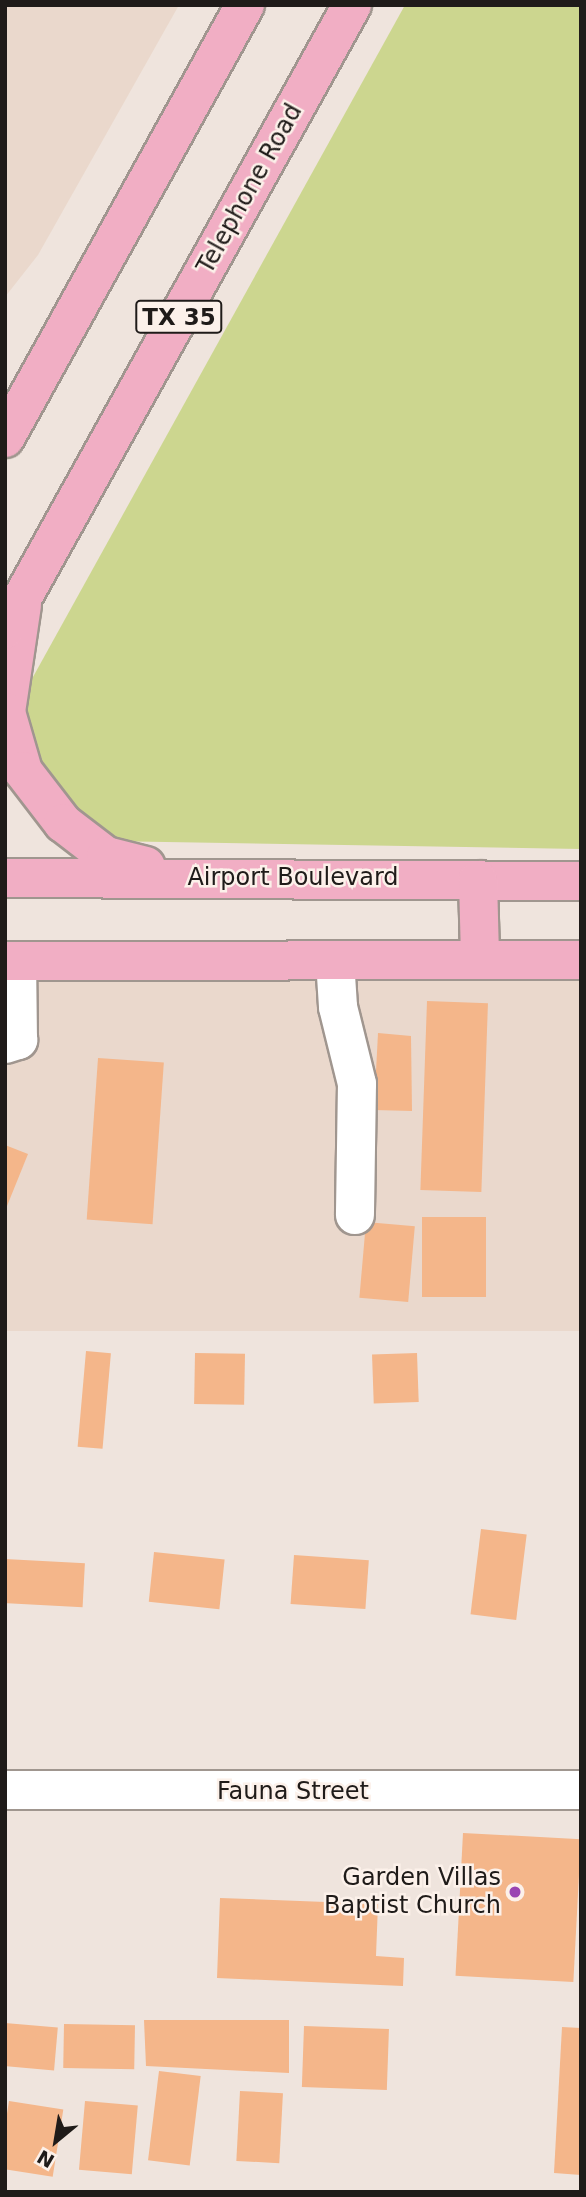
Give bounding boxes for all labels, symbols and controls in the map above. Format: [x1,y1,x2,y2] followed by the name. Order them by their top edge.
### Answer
[191,99,309,279] street label: Telephone Road
[135,298,223,336] road number: TX 35
[187,864,399,892] street label: Airport Boulevard
[217,1778,369,1806] street label: Fauna Street
[324,1864,501,1920] place label: Garden Villas Baptist Church
[507,1884,523,1900] marker: Garden Villas Baptist Church
[21,2106,91,2176] north arrow
[33,2146,58,2173] text: N

